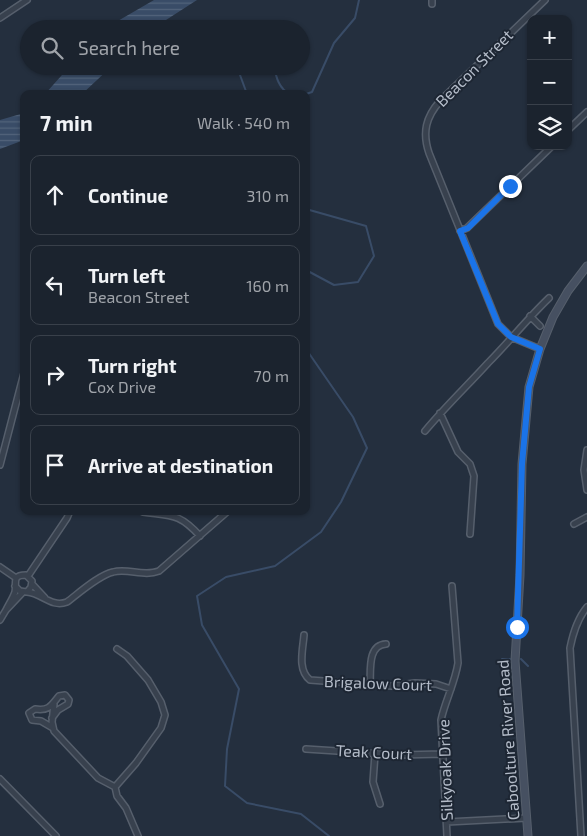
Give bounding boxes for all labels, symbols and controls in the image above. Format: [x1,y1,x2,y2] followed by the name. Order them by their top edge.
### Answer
[527,15,572,150] map controls
[527,15,572,60] button: +
[20,20,310,75] search box
[431,25,516,110] street label: Beacon Street
[38,34,66,62] icon: search
[78,36,180,59] text: Search here
[527,60,572,105] button: −
[527,105,572,150] button: layers
[40,110,93,135] text: 7 min
[197,113,290,132] text: Walk · 540 m
[499,175,522,198] route end
[41,181,69,209] icon: ahead
[88,184,168,207] text: Continue
[247,186,289,205] text: 310 m
[88,264,165,287] text: Turn left
[41,271,69,299] icon: left
[246,276,289,295] text: 160 m
[88,287,189,306] text: Beacon Street
[88,354,176,377] text: Turn right
[41,361,69,389] icon: right
[254,366,289,385] text: 70 m
[88,377,156,396] text: Cox Drive
[41,451,69,479] icon: arrive
[88,454,273,477] text: Arrive at destination
[506,616,529,639] route start
[492,659,523,821] street label: Caboolture River Road
[324,671,432,694] street label: Brigalow Court
[433,719,456,821] street label: Silkyoak Drive
[335,740,413,763] street label: Teak Court

